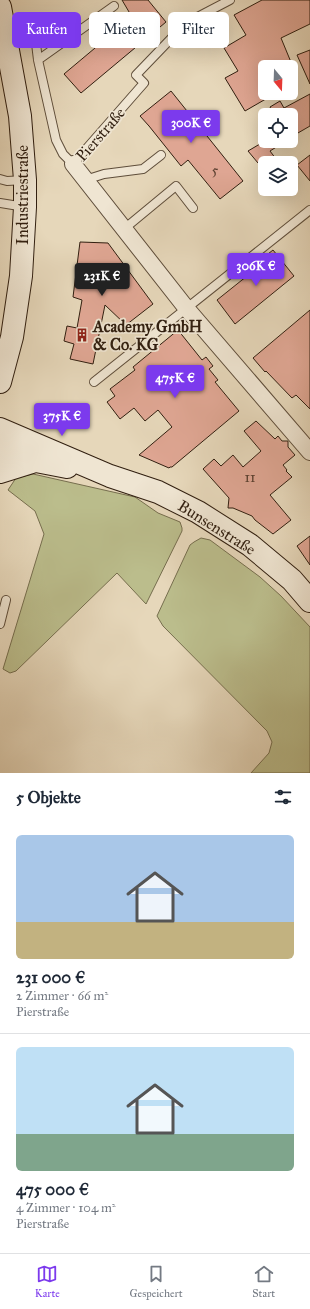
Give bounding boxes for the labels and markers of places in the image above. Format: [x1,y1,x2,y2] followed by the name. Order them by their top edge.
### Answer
[158,110,224,144] pin: 300K €
[223,253,289,287] pin: 306K €
[69,263,135,297] pin: 231K €
[92,317,203,354] place label: Academy GmbH & Co. KG
[74,327,90,343] building icon: Academy GmbH & Co. KG
[142,365,208,399] pin: 475K €
[29,403,95,437] pin: 375K €

